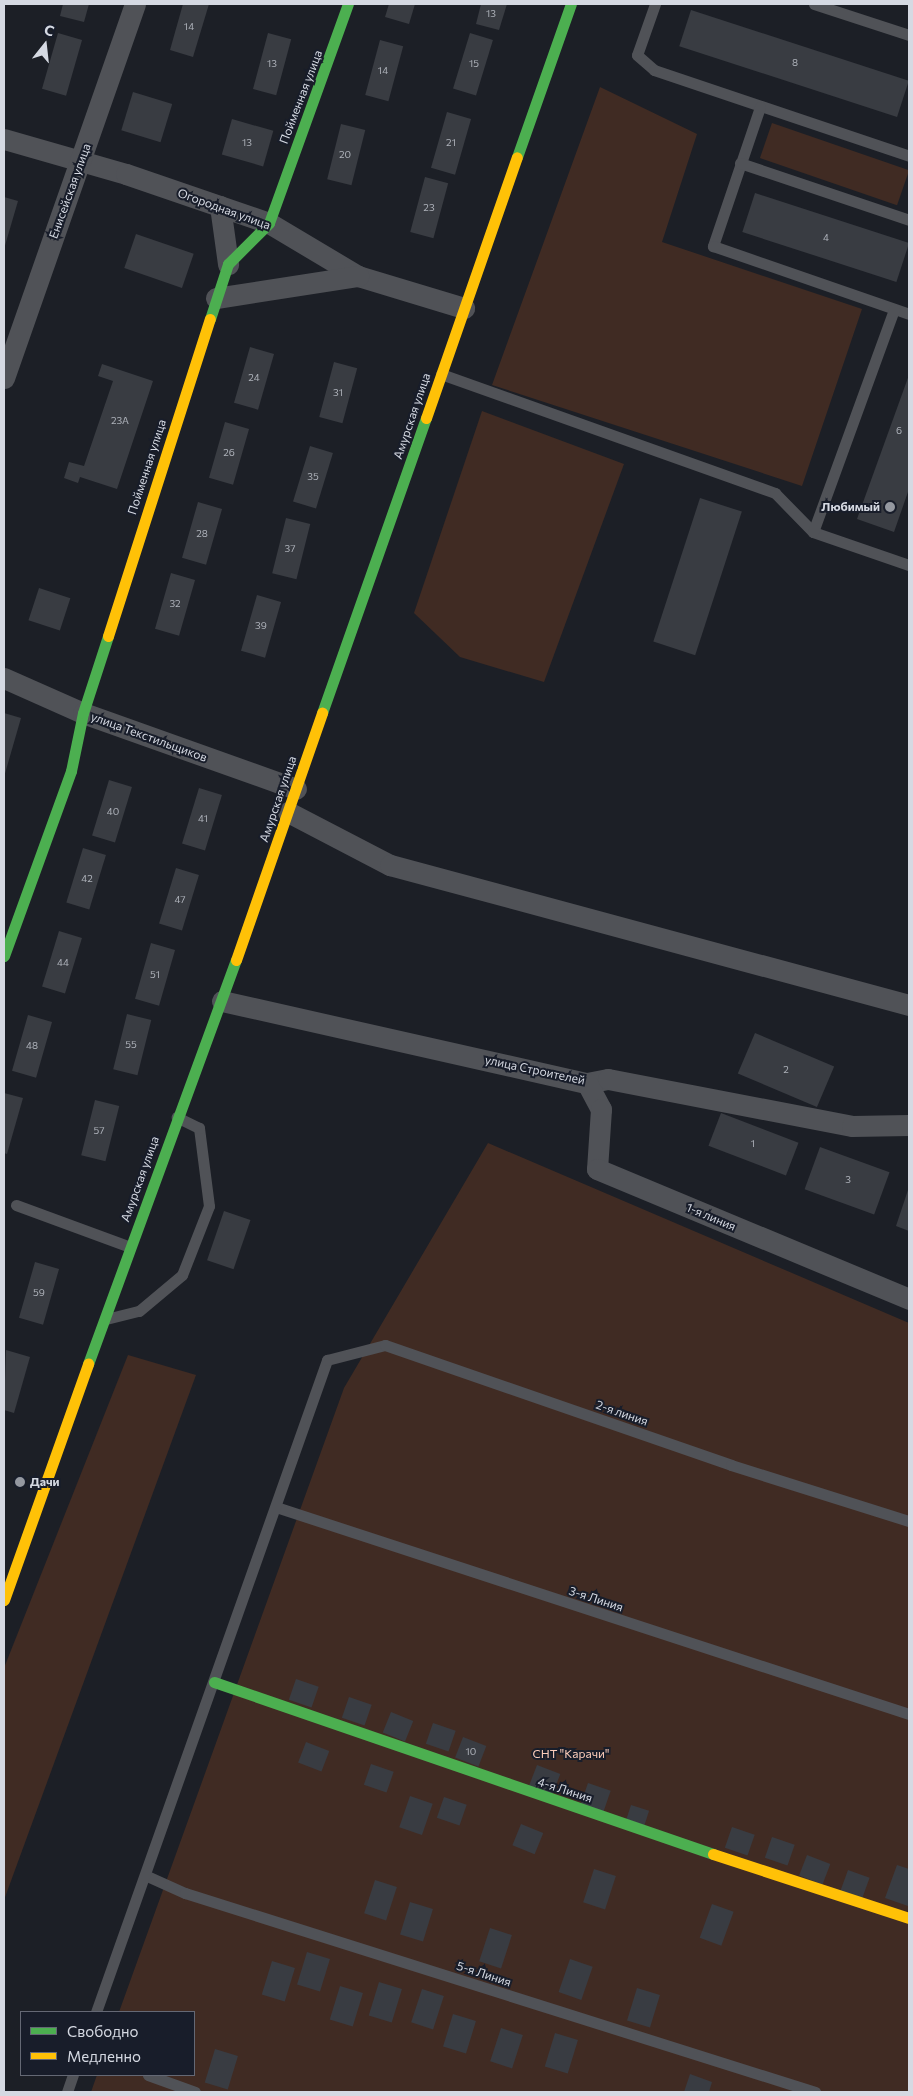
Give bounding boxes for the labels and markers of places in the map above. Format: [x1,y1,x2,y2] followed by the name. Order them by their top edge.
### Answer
[821,500,880,514] place label: Любимый
[884,501,896,513] marker: Любимый
[30,1475,60,1489] place label: Дачи
[14,1476,26,1488] marker: Дачи

